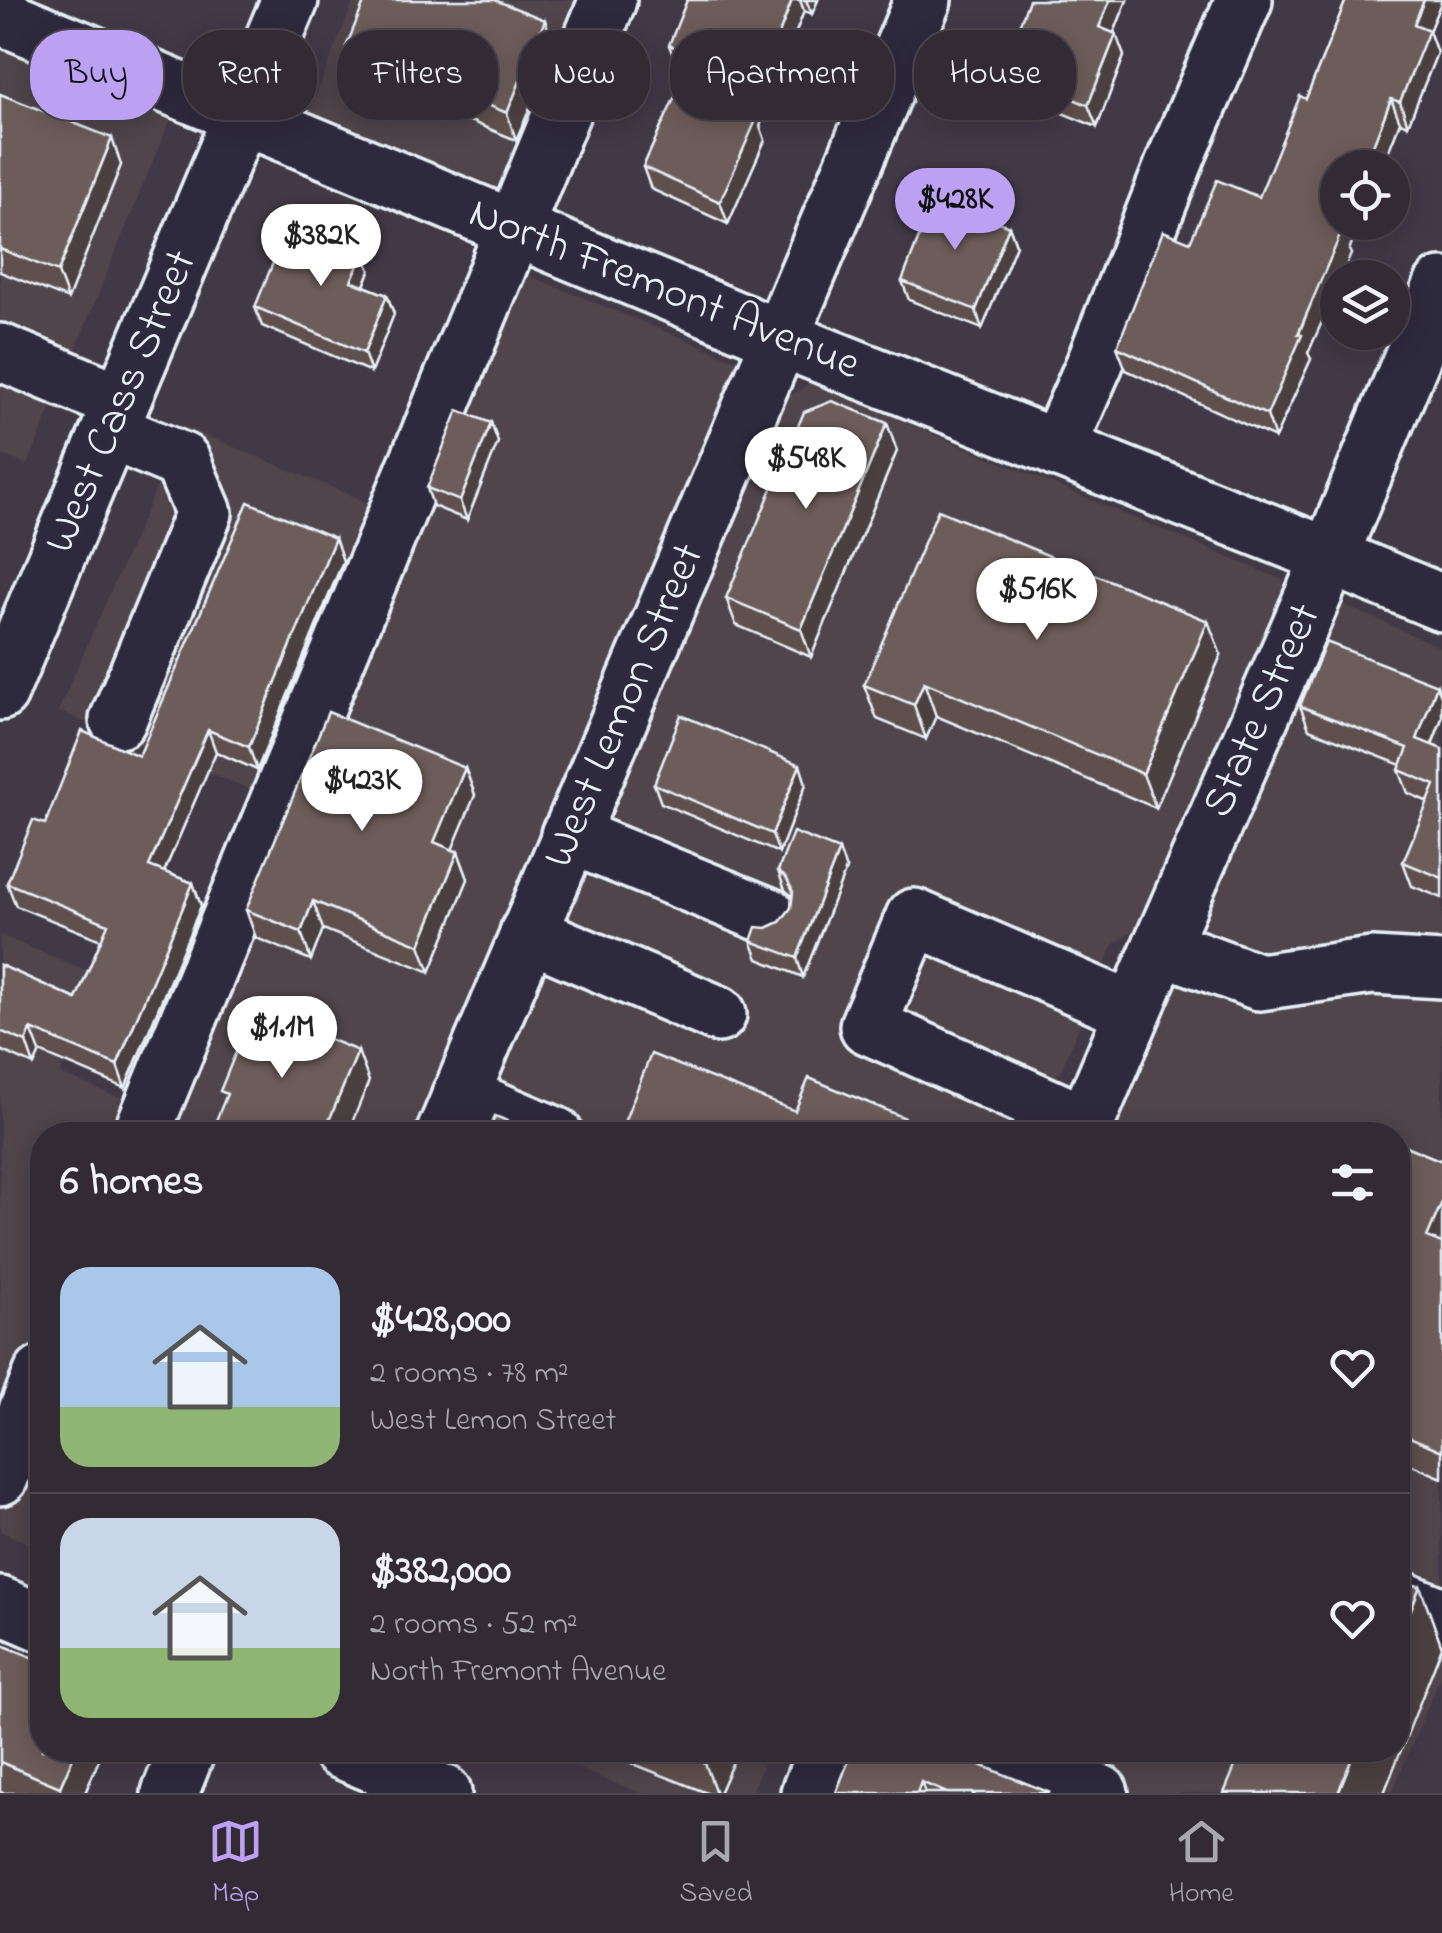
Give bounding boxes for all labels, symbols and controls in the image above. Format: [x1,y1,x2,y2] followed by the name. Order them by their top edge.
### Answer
[30,30,163,120] chip: Buy
[183,30,317,120] chip: Rent
[337,30,498,120] chip: Filters
[518,30,650,120] chip: New
[670,30,894,120] chip: Apartment
[914,30,1076,120] chip: House
[1320,150,1410,350] map controls
[1320,150,1410,240] button: locate
[885,168,1025,253] pin: $428K
[917,177,993,224] text: $428K
[459,181,870,399] street label: North Fremont Avenue
[251,204,391,289] pin: $382K
[283,213,359,260] text: $382K
[28,240,216,564] street label: West Cass Street
[1320,260,1410,350] button: layers
[736,427,876,512] pin: $548K
[767,436,845,483] text: $548K
[527,534,723,878] street label: West Lemon Street
[967,558,1107,643] pin: $516K
[998,567,1076,614] text: $516K
[1186,593,1340,829] street label: State Street
[292,749,432,834] pin: $423K
[323,758,401,805] text: $423K
[212,996,352,1081] pin: $1.1M
[249,1005,315,1052] text: $1.1M
[60,1152,204,1213] text: 6 homes
[1325,1155,1380,1210] icon: filters
[370,1290,511,1351] text: $428,000
[140,1307,260,1427] icon: home
[1325,1340,1380,1395] icon: heart
[370,1351,569,1398] text: 2 rooms · 78 m²
[370,1398,616,1445] text: West Lemon Street
[370,1541,511,1602] text: $382,000
[140,1558,260,1678] icon: home
[1325,1591,1380,1646] icon: heart
[370,1602,578,1649] text: 2 rooms · 52 m²
[370,1649,666,1696] text: North Fremont Avenue
[208,1814,263,1915] tab: Map
[679,1814,752,1915] tab: Saved
[1169,1814,1234,1915] tab: Home

